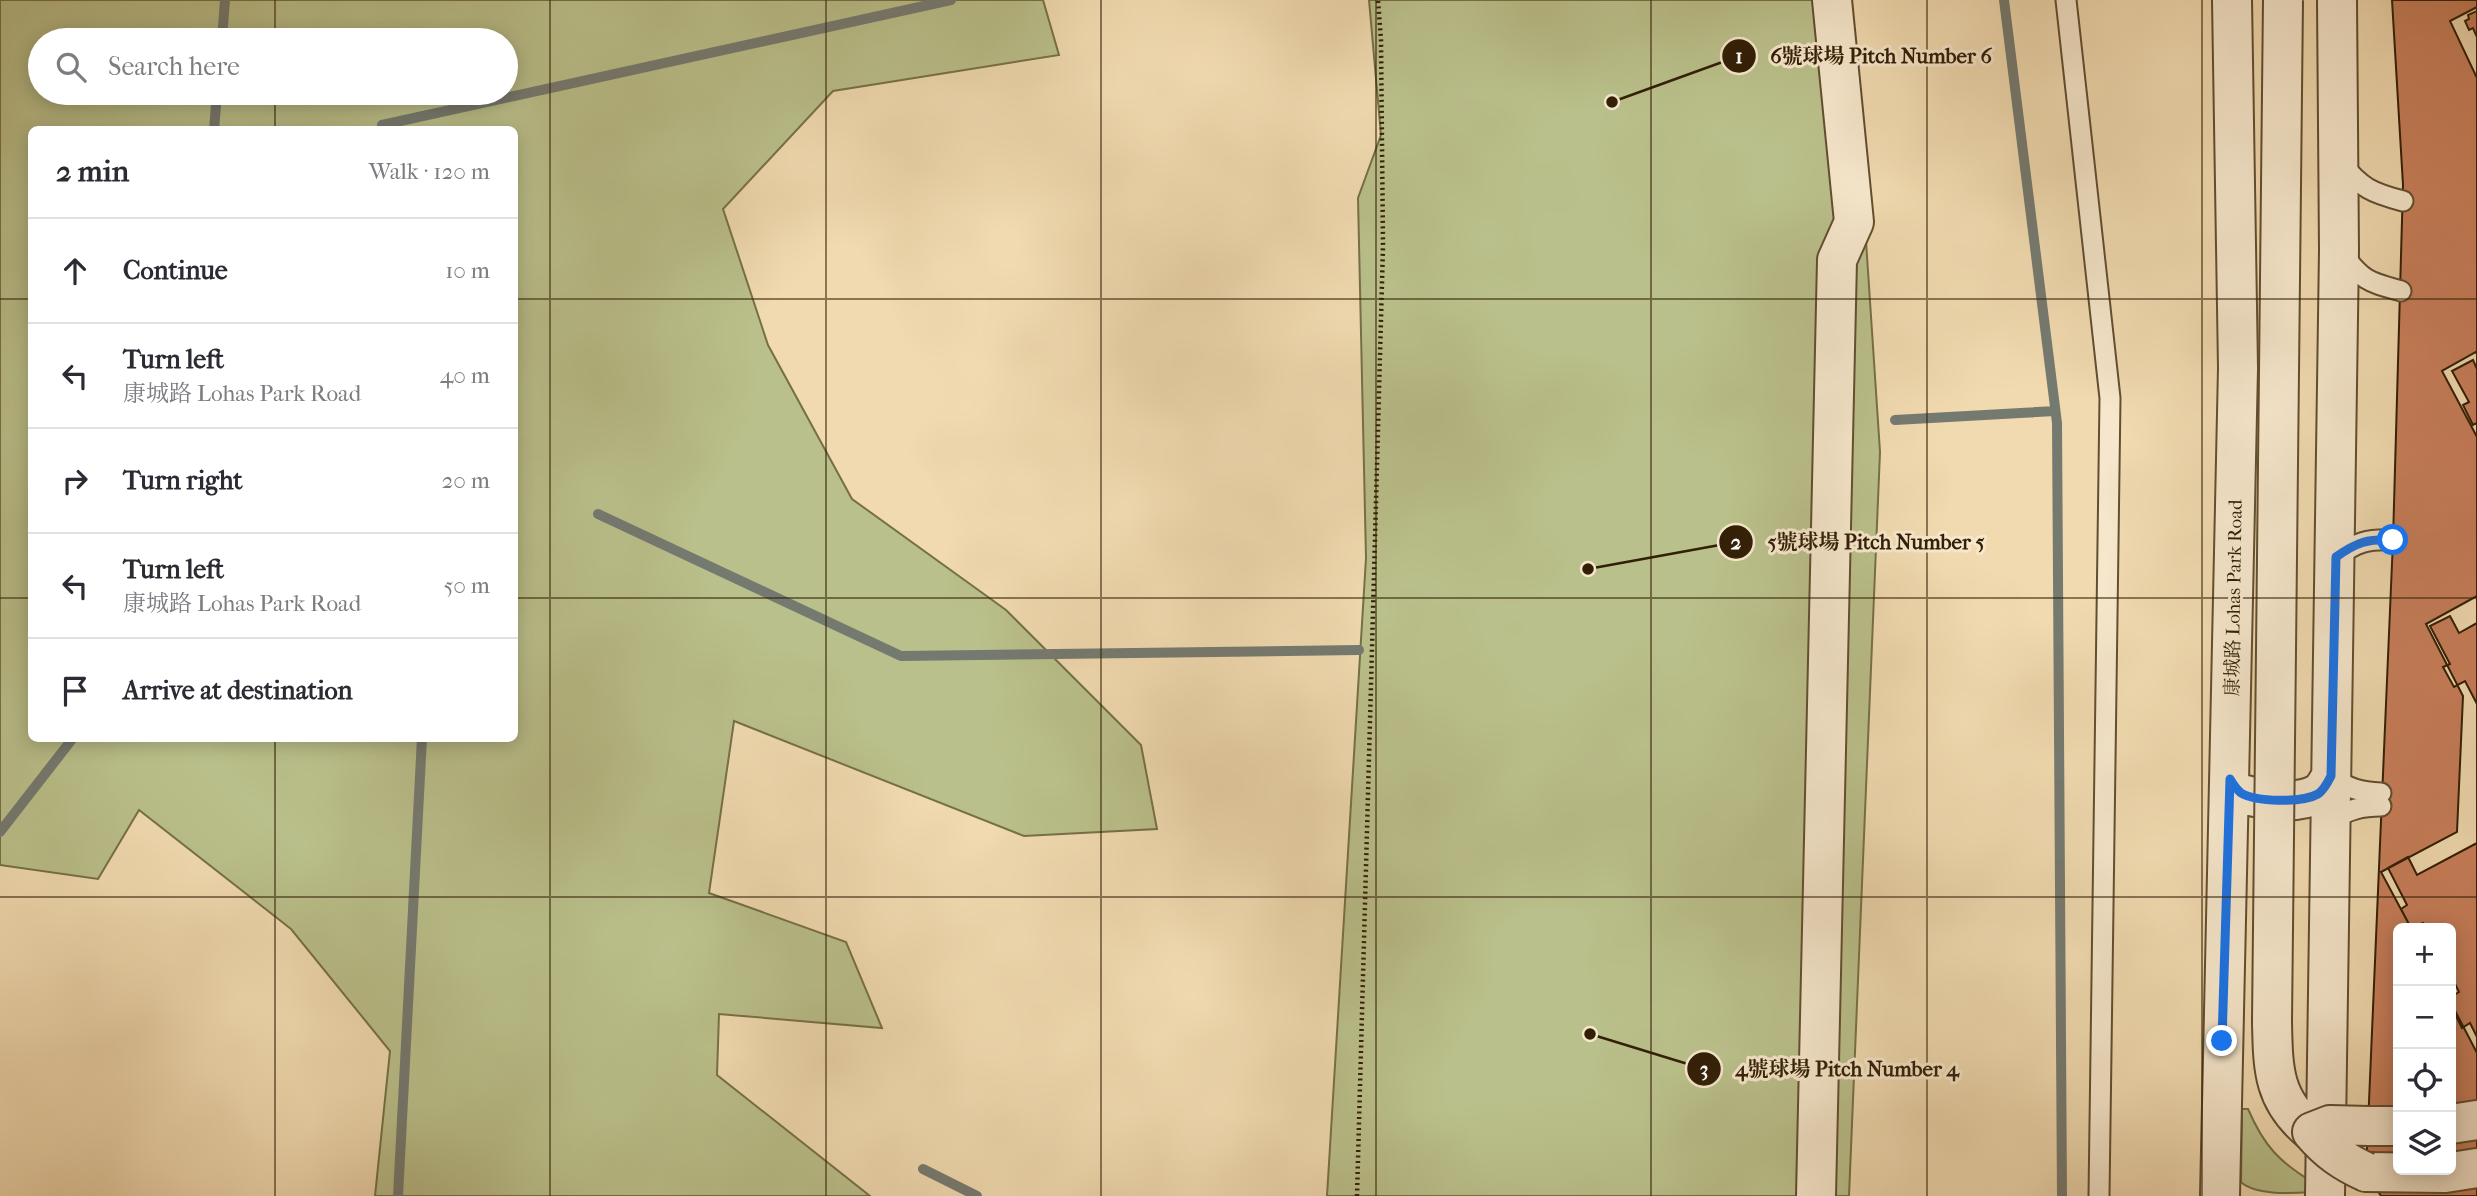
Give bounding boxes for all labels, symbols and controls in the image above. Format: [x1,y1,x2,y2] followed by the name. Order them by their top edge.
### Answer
[28,28,518,105] search box
[1721,35,2006,77] callout: 6號球場 Pitch Number 6
[1735,44,1743,68] text: 1
[1770,44,1992,68] text: 6號球場 Pitch Number 6
[52,48,90,86] icon: search
[108,51,240,82] text: Search here
[56,154,129,189] text: 2 min
[369,158,490,185] text: Walk · 120 m
[56,252,94,290] icon: ahead
[123,255,228,286] text: Continue
[445,257,490,284] text: 10 m
[123,344,224,375] text: Turn left
[56,357,94,395] icon: left
[440,362,490,389] text: 40 m
[123,380,361,407] text: 康城路 Lohas Park Road
[56,462,94,500] icon: right
[123,465,243,496] text: Turn right
[441,467,490,494] text: 20 m
[2221,499,2247,697] street label: 康城路 Lohas Park Road
[1718,521,1998,563] callout: 5號球場 Pitch Number 5
[2377,524,2408,555] route start
[1731,530,1742,554] text: 2
[1768,530,1984,554] text: 5號球場 Pitch Number 5
[123,554,224,585] text: Turn left
[56,567,94,605] icon: left
[443,572,490,599] text: 50 m
[123,590,361,617] text: 康城路 Lohas Park Road
[56,672,94,710] icon: arrive
[123,675,353,706] text: Arrive at destination
[2393,923,2456,1175] map controls
[2393,923,2456,986] button: +
[2393,986,2456,1049] button: −
[2206,1025,2237,1056] route end
[1687,1048,1973,1090] callout: 4號球場 Pitch Number 4
[2393,1049,2456,1112] button: locate
[1700,1057,1708,1081] text: 3
[1734,1057,1960,1082] text: 4號球場 Pitch Number 4
[2393,1112,2456,1175] button: layers

